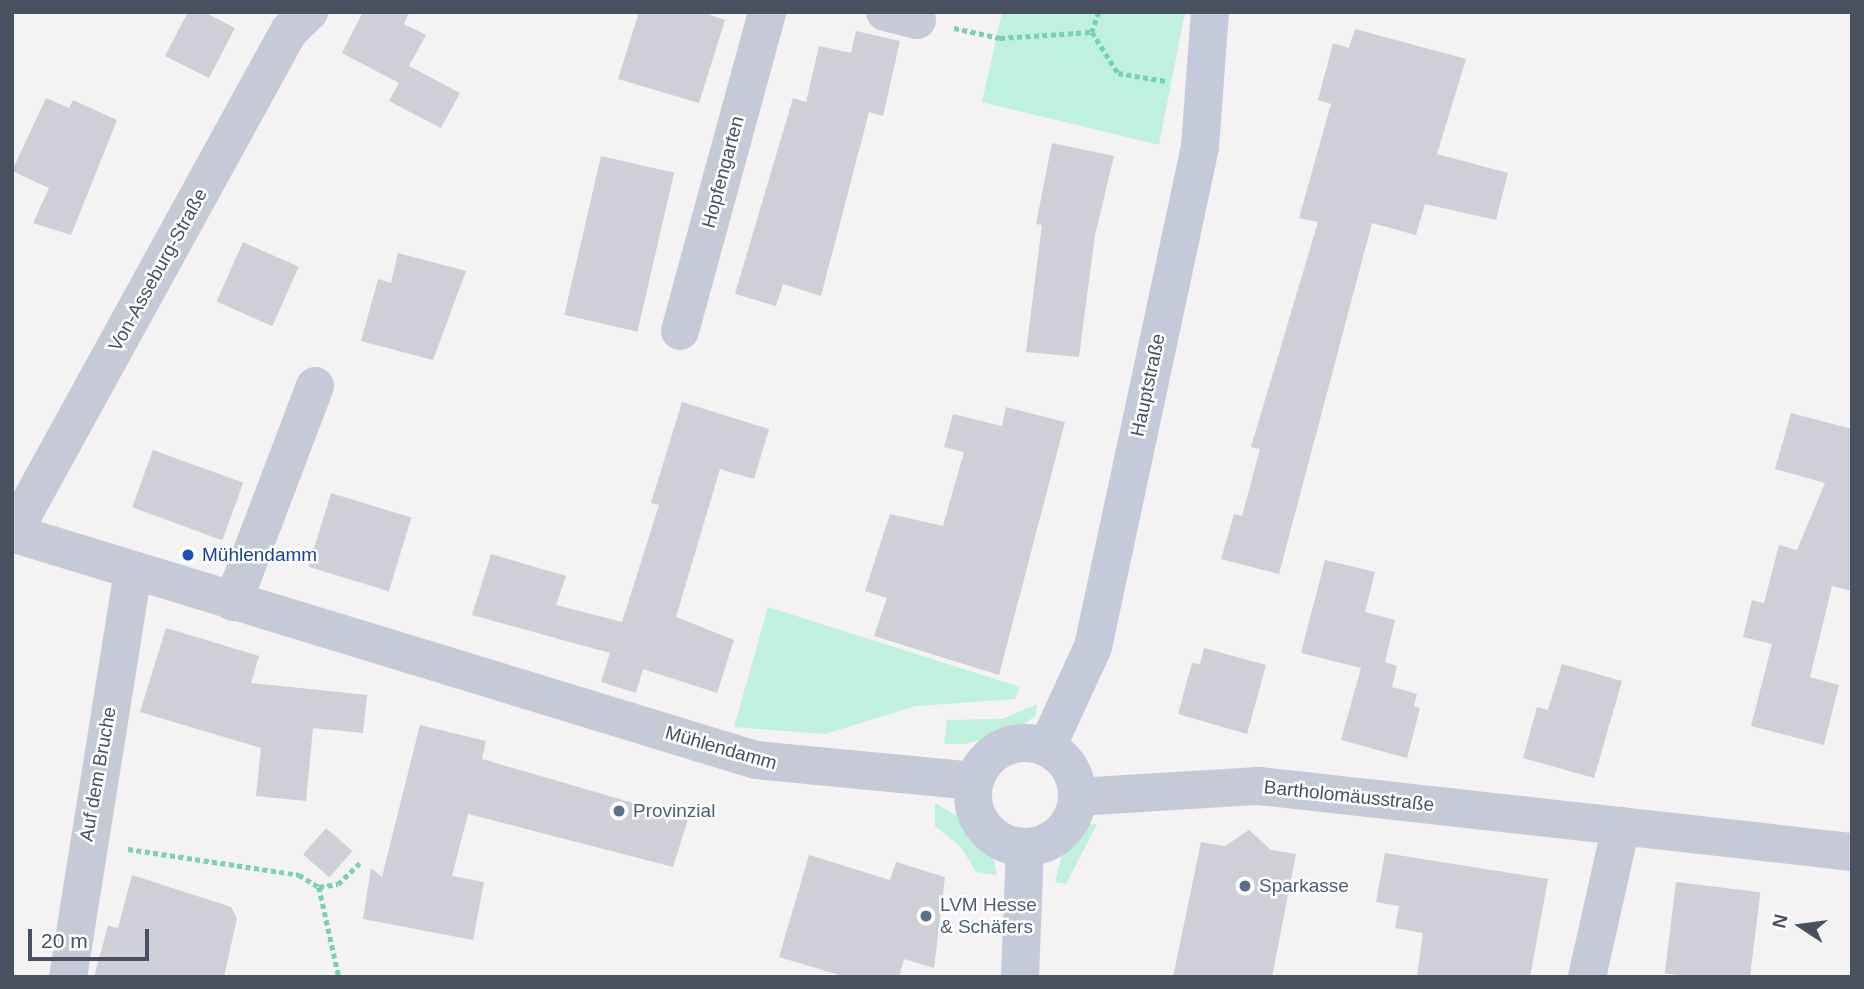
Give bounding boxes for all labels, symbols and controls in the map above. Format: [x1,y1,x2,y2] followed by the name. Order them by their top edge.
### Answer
[697,113,749,231] street label: Hopfengarten
[104,185,212,355] street label: Von-Asseburg-Straße
[1126,331,1170,439] street label: Hauptstraße
[202,544,317,566] place label: Mühlendamm
[180,547,196,563] marker: Mühlendamm
[75,705,121,843] street label: Auf dem Bruche
[663,721,779,775] street label: Mühlendamm
[1263,776,1435,816] street label: Bartholomäusstraße
[633,800,715,822] place label: Provinzial
[611,803,627,819] marker: Provinzial
[1259,875,1349,897] place label: Sparkasse
[1237,878,1253,894] marker: Sparkasse
[1766,891,1836,961] north arrow
[940,894,1037,938] place label: LVM Hesse & Schäfers
[918,908,934,924] marker: LVM Hesse & Schäfers
[1768,912,1792,930] text: N
[32,916,152,960] scale bar
[41,929,88,952] text: 20 m

